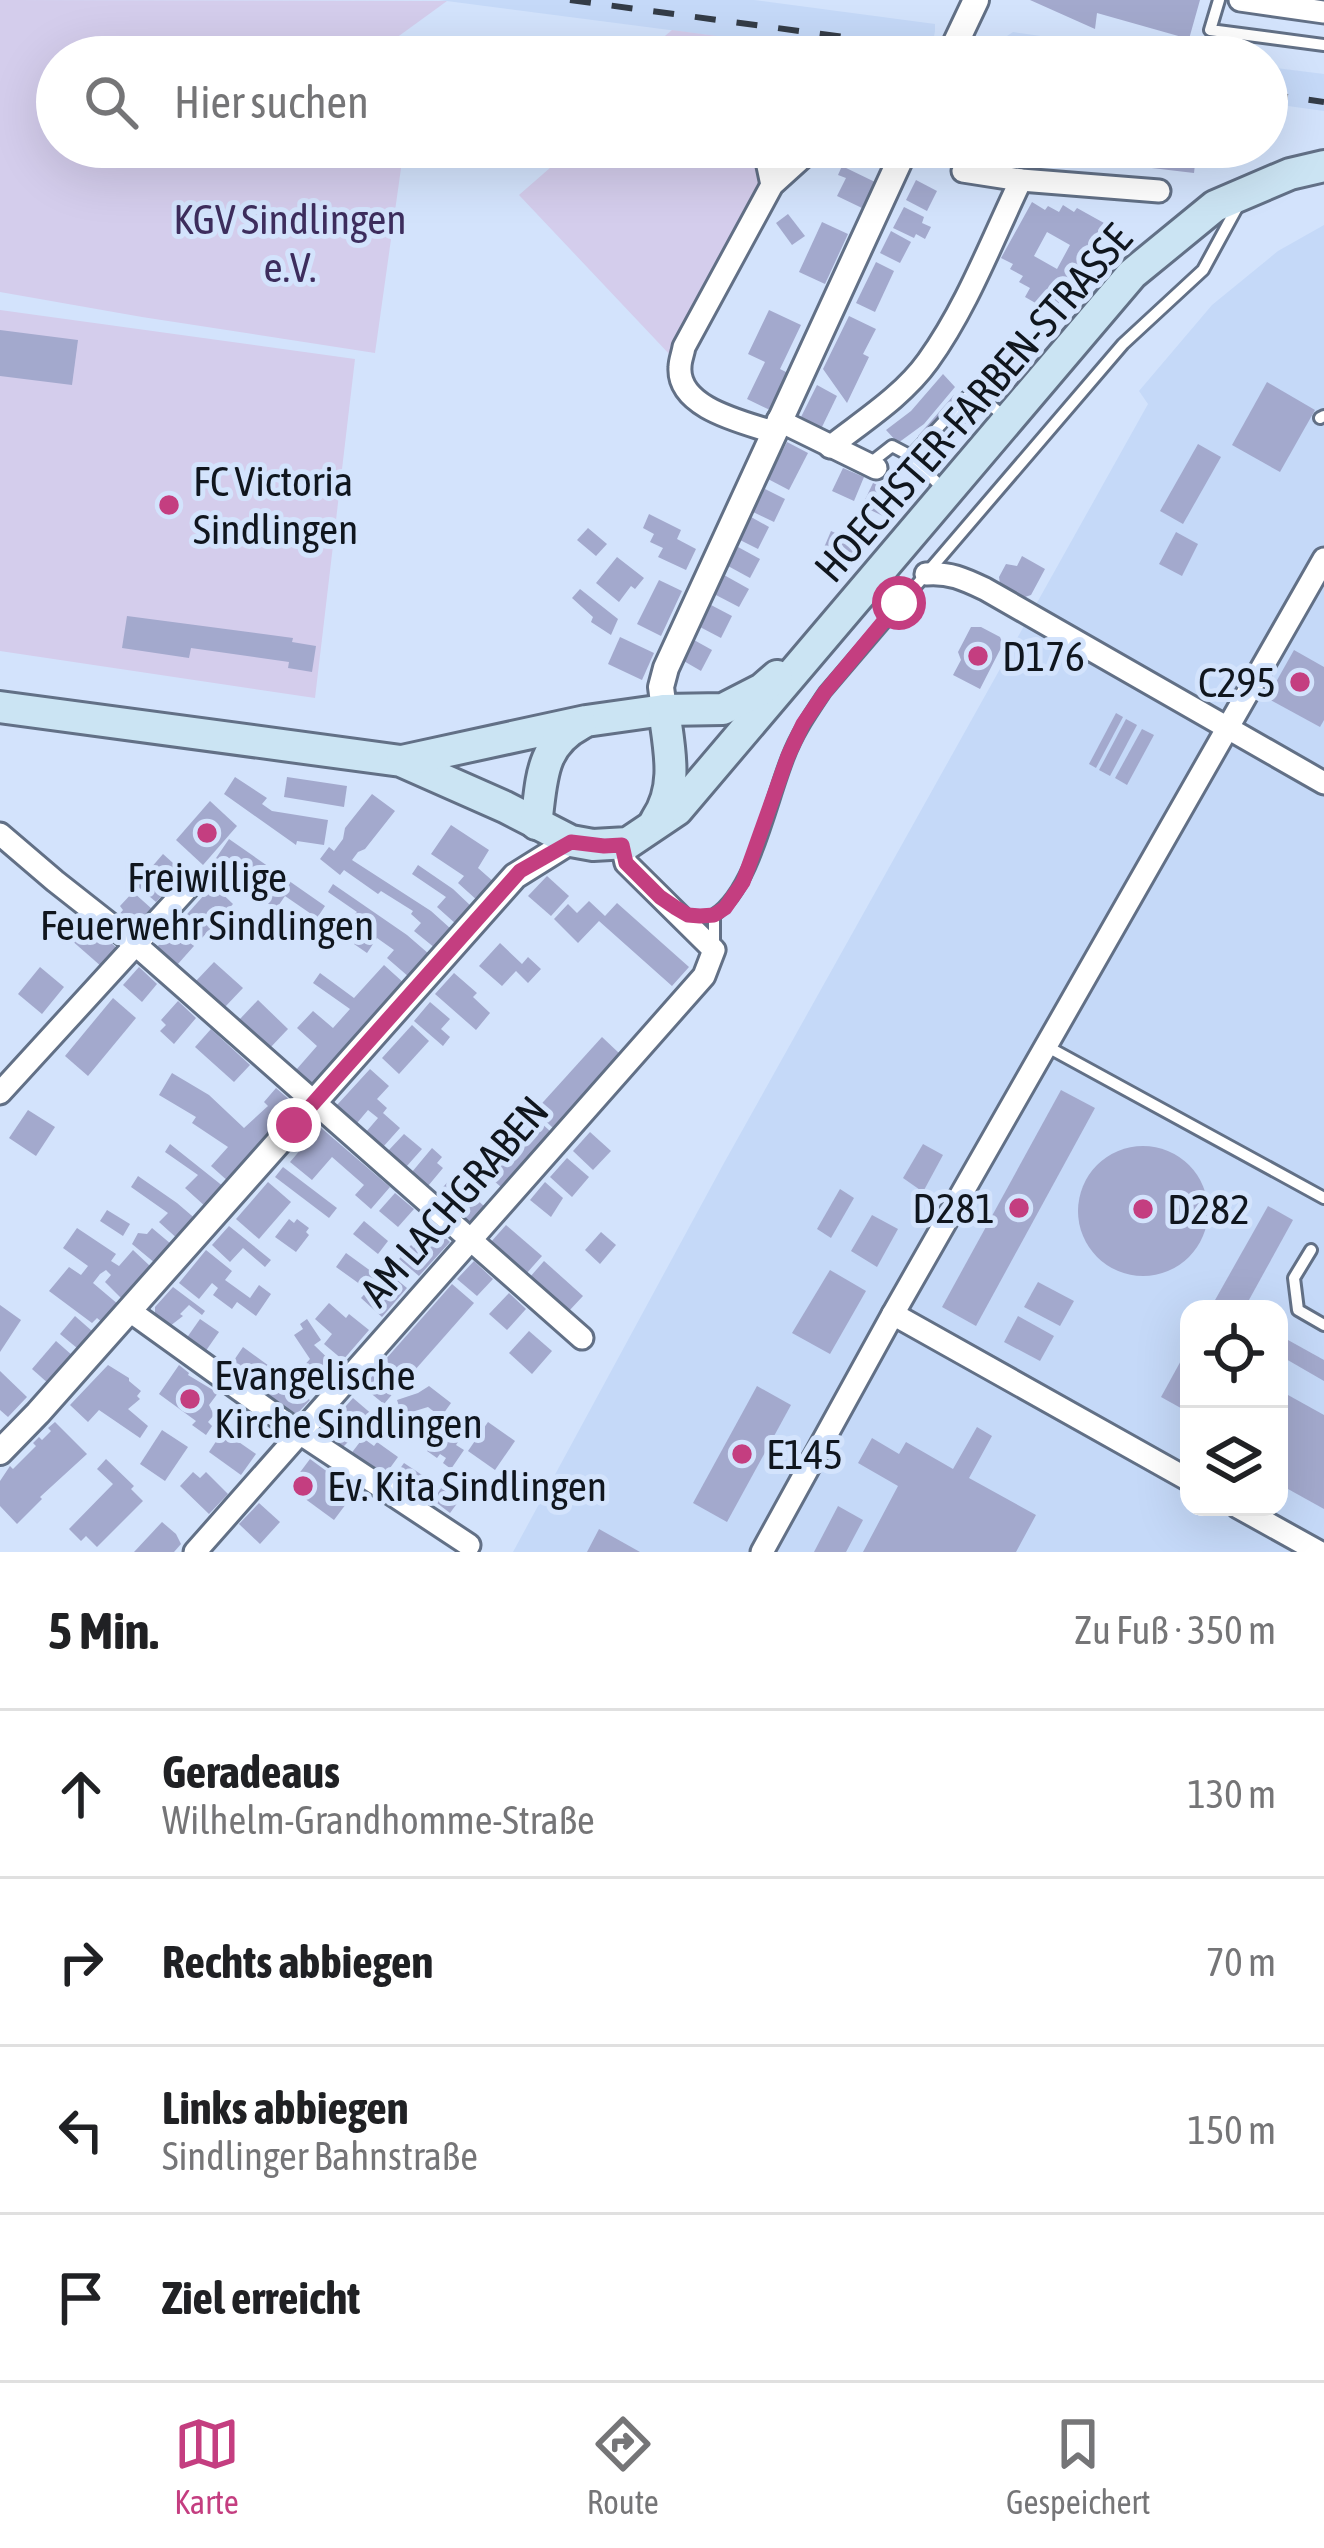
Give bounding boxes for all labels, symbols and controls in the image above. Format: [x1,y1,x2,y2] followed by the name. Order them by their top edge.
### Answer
[36,36,1288,168] search box
[78,69,144,135] icon: search
[174,76,369,128] text: Hier suchen
[173,195,407,291] park label: KGV Sindlingen e.V.
[805,215,1141,591] street label: HOECHSTER-FARBEN-STRASSE
[193,457,358,553] place label: FC Victoria Sindlingen
[156,492,182,518] marker: FC Victoria Sindlingen
[872,576,926,630] route start
[1002,632,1085,680] place label: D176
[965,643,991,669] marker: D176
[1198,658,1276,706] place label: C295
[1287,669,1313,695] marker: C295
[194,820,220,846] marker: Freiwillige Feuerwehr Sindlingen
[40,853,374,949] place label: Freiwillige Feuerwehr Sindlingen
[350,1087,558,1315] street label: AM LACHGRABEN
[267,1098,321,1152] route end
[912,1184,995,1232] place label: D281
[1167,1185,1250,1233] place label: D282
[1006,1195,1032,1221] marker: D281
[1130,1196,1156,1222] marker: D282
[1180,1300,1288,1516] map controls
[1180,1300,1288,1408] button: locate
[214,1351,483,1447] place label: Evangelische Kirche Sindlingen
[177,1386,203,1412] marker: Evangelische Kirche Sindlingen
[1180,1408,1288,1516] button: layers
[766,1430,843,1478] place label: E145
[729,1441,755,1467] marker: E145
[327,1462,607,1510] place label: Ev. Kita Sindlingen
[290,1473,316,1499] marker: Ev. Kita Sindlingen
[48,1601,159,1660] text: 5 Min.
[1074,1608,1276,1652] text: Zu Fuß · 350 m
[162,1746,340,1798] text: Geradeaus
[48,1761,114,1827] icon: ahead
[1188,1772,1276,1816] text: 130 m
[162,1798,595,1842] text: Wilhelm-Grandhomme-Straße
[48,1929,114,1995] icon: right
[162,1936,433,1988] text: Rechts abbiegen
[1206,1940,1276,1984] text: 70 m
[162,2082,409,2134] text: Links abbiegen
[48,2097,114,2163] icon: left
[1188,2108,1276,2152] text: 150 m
[162,2134,478,2178] text: Sindlinger Bahnstraße
[48,2265,114,2331] icon: arrive
[162,2272,360,2324] text: Ziel erreicht
[174,2411,240,2521] tab: Karte
[587,2411,659,2521] tab: Route
[1006,2411,1150,2521] tab: Gespeichert

